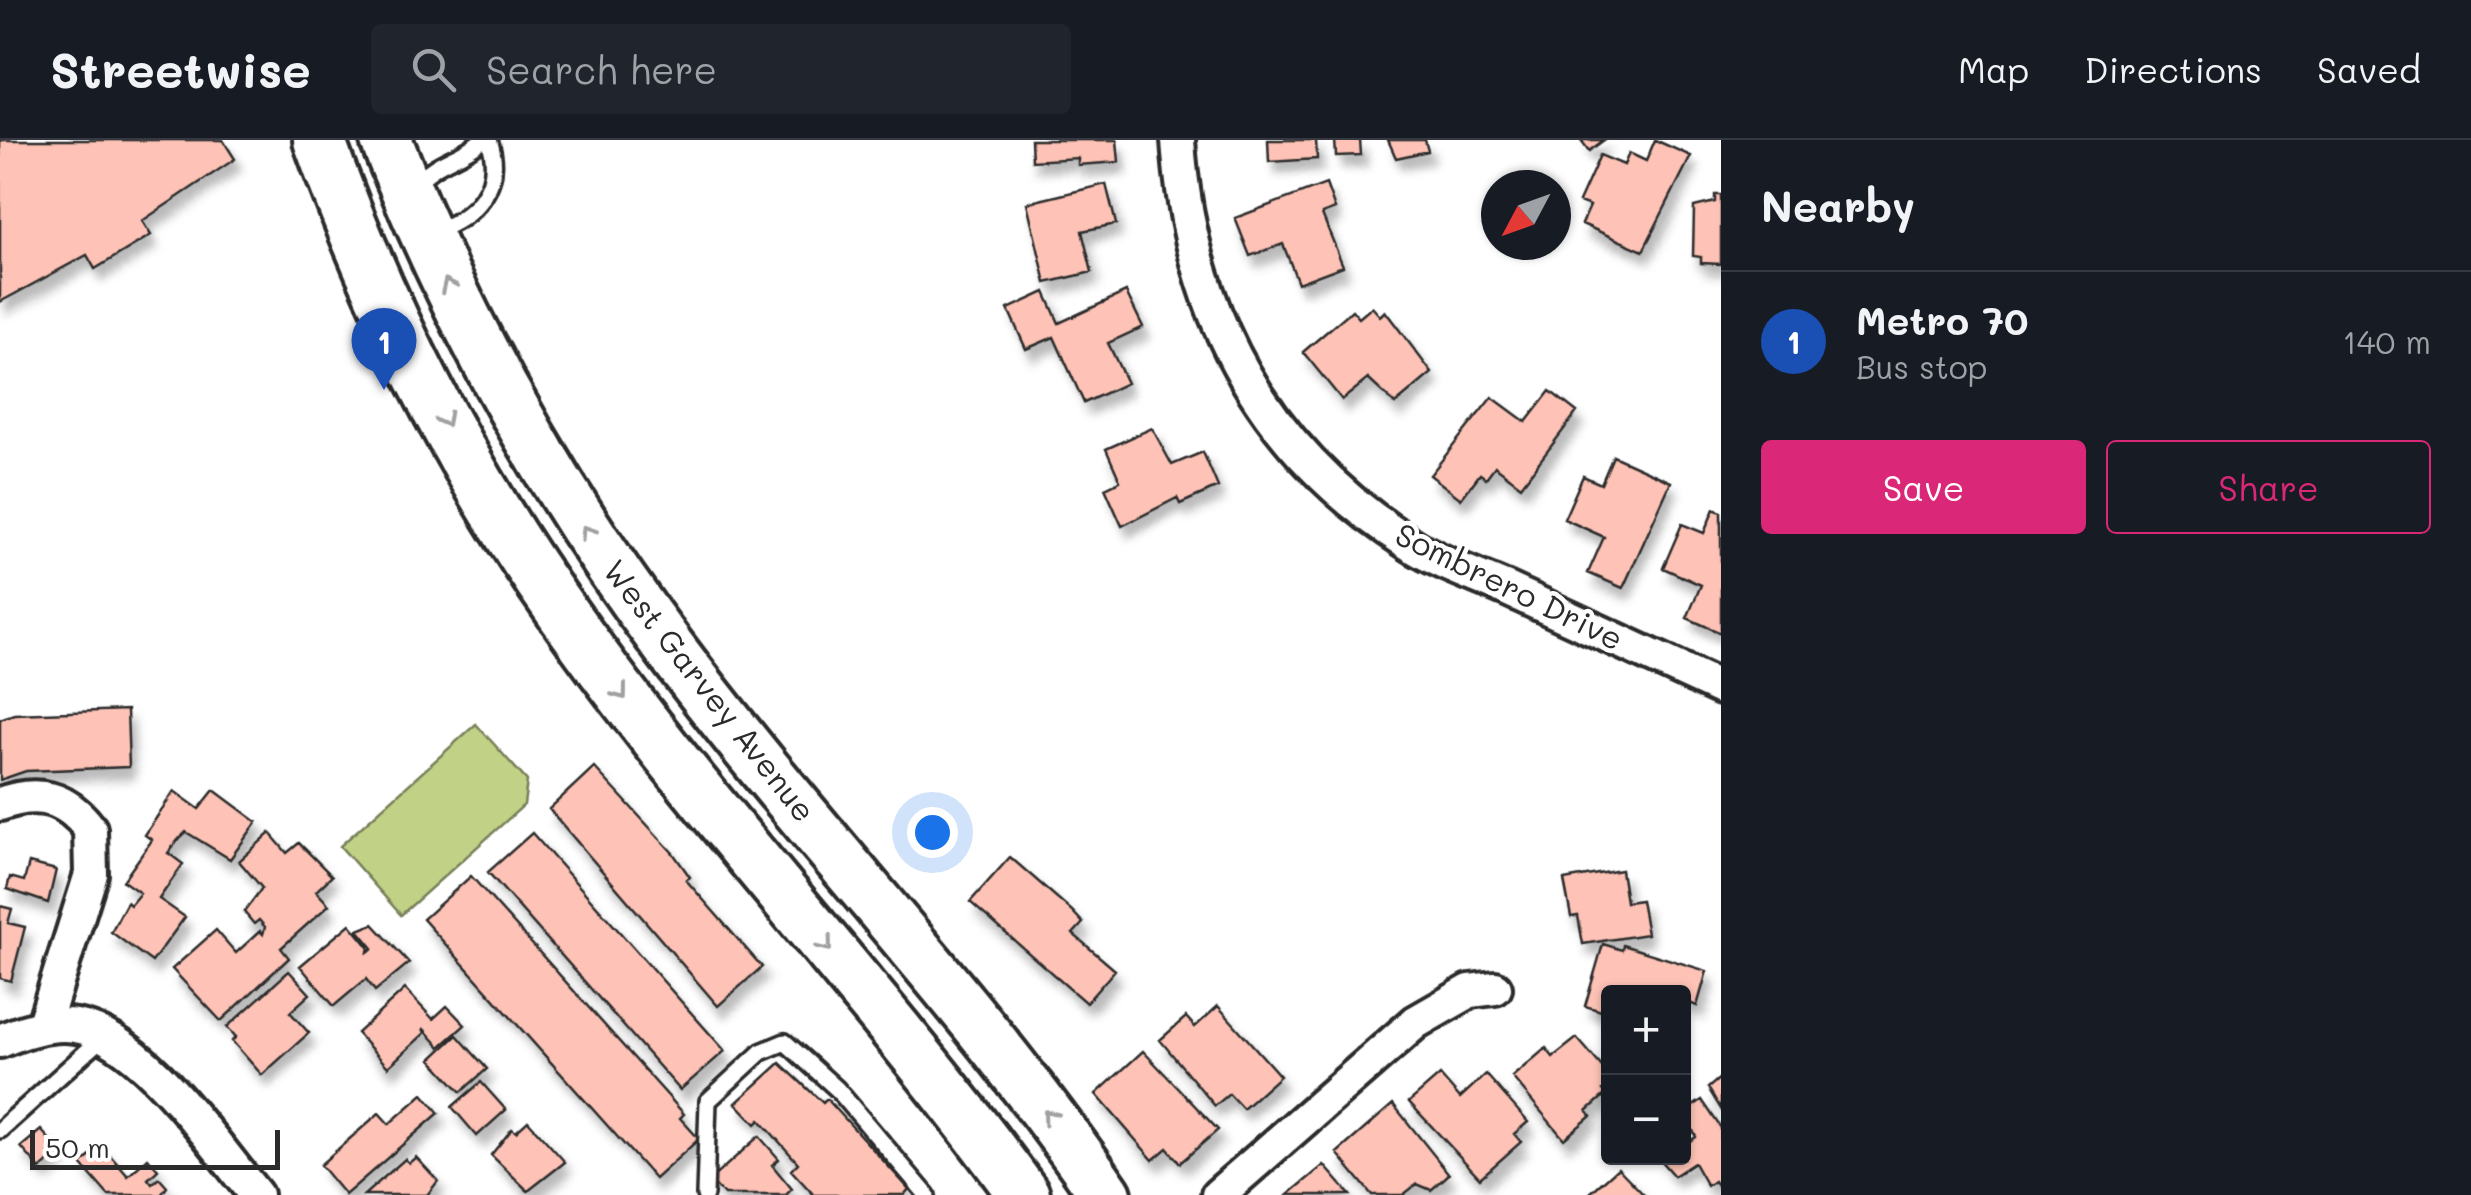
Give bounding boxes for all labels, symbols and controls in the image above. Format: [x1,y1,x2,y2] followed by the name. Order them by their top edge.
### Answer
[371,24,1071,114] search box
[50,38,311,100] text: Streetwise
[406,42,461,97] icon: search
[486,44,717,94] text: Search here
[1958,46,2029,92] text: Map
[2084,46,2262,92] text: Directions
[2317,46,2421,92] text: Saved
[1481,170,1571,260] north arrow
[1761,178,1915,233] text: Nearby
[441,277,461,295] one-way arrow
[1856,295,2028,345] text: Metro 70
[352,308,416,390] pin: 1
[1786,320,1801,362] text: 1
[2342,320,2431,362] text: 140 m
[1856,345,1988,387] text: Bus stop
[433,410,452,428] one-way arrow
[1761,440,2086,534] button: Save
[2106,440,2431,534] button: Share
[1389,512,1631,659] street label: Sombrero Drive
[581,524,600,542] one-way arrow
[594,550,826,830] street label: West Garvey Avenue
[609,682,627,700] one-way arrow
[907,807,958,858] your location
[814,933,832,951] one-way arrow
[1601,985,1691,1165] map controls
[1601,985,1691,1075] button: +
[1601,1075,1691,1165] button: −
[1043,1110,1060,1128] one-way arrow
[30,1125,280,1170] scale bar
[45,1129,110,1165] text: 50 m

